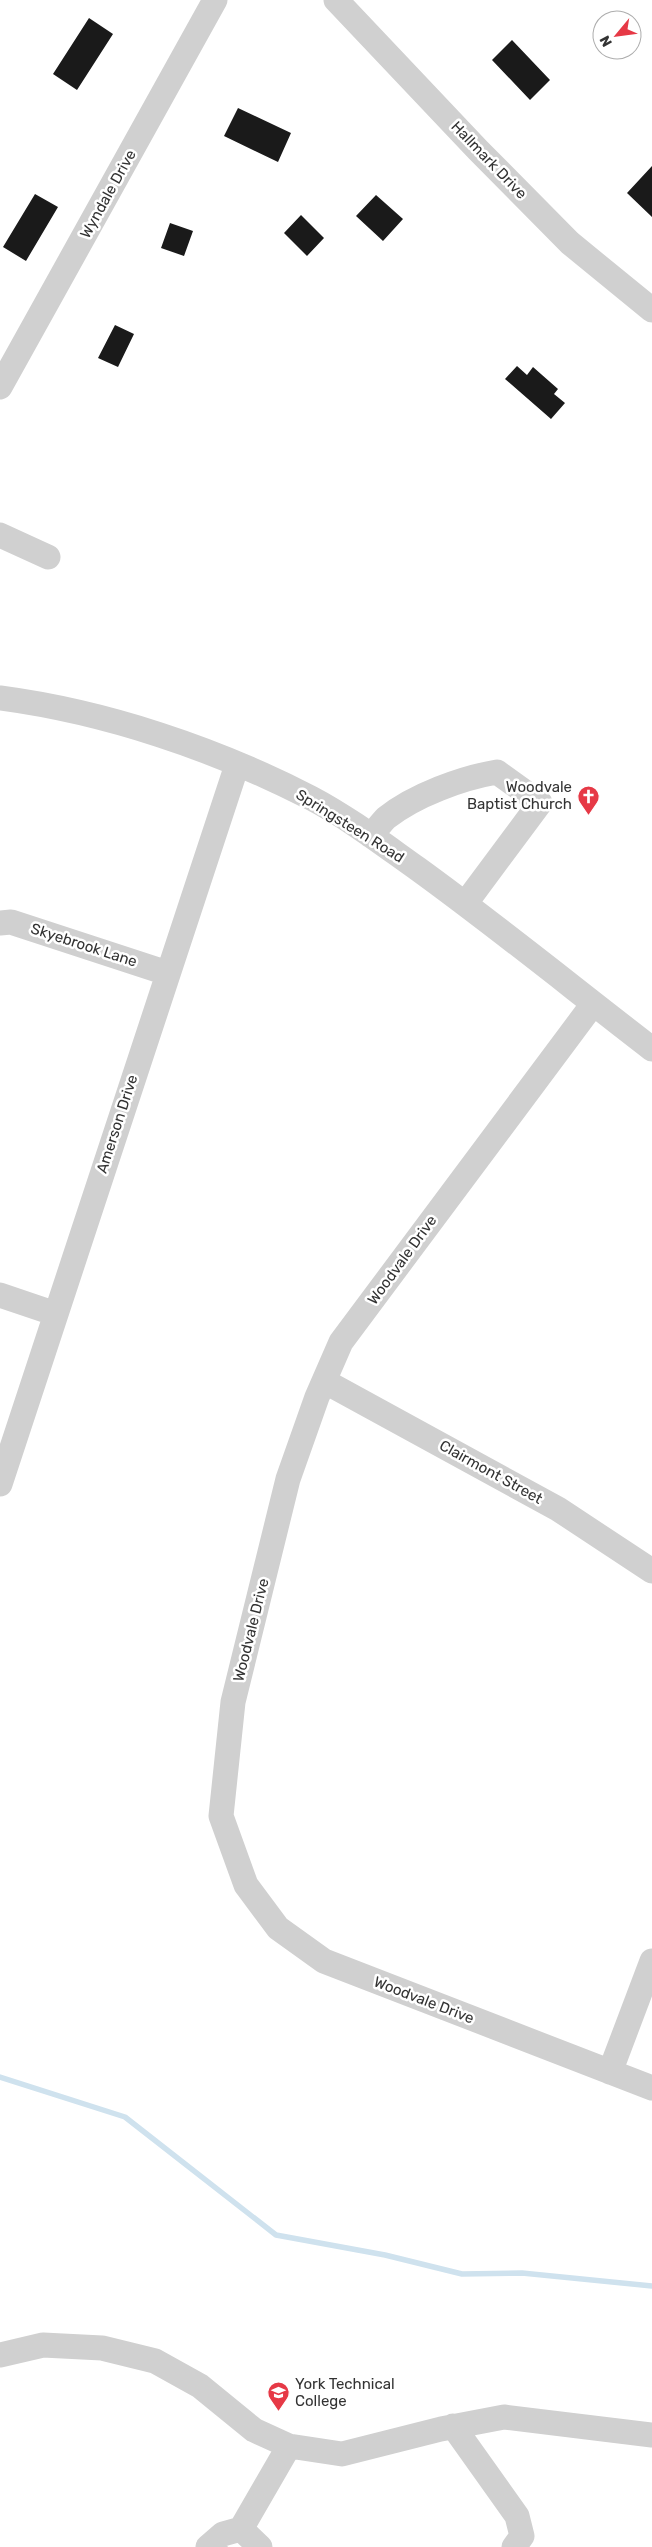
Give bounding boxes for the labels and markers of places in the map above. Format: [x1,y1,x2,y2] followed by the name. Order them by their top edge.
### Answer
[467,778,572,813] place label: Woodvale Baptist Church
[576,784,600,815] church icon: Woodvale Baptist Church
[295,2375,395,2410] place label: York Technical College
[267,2381,291,2412] school or university icon: York Technical College

